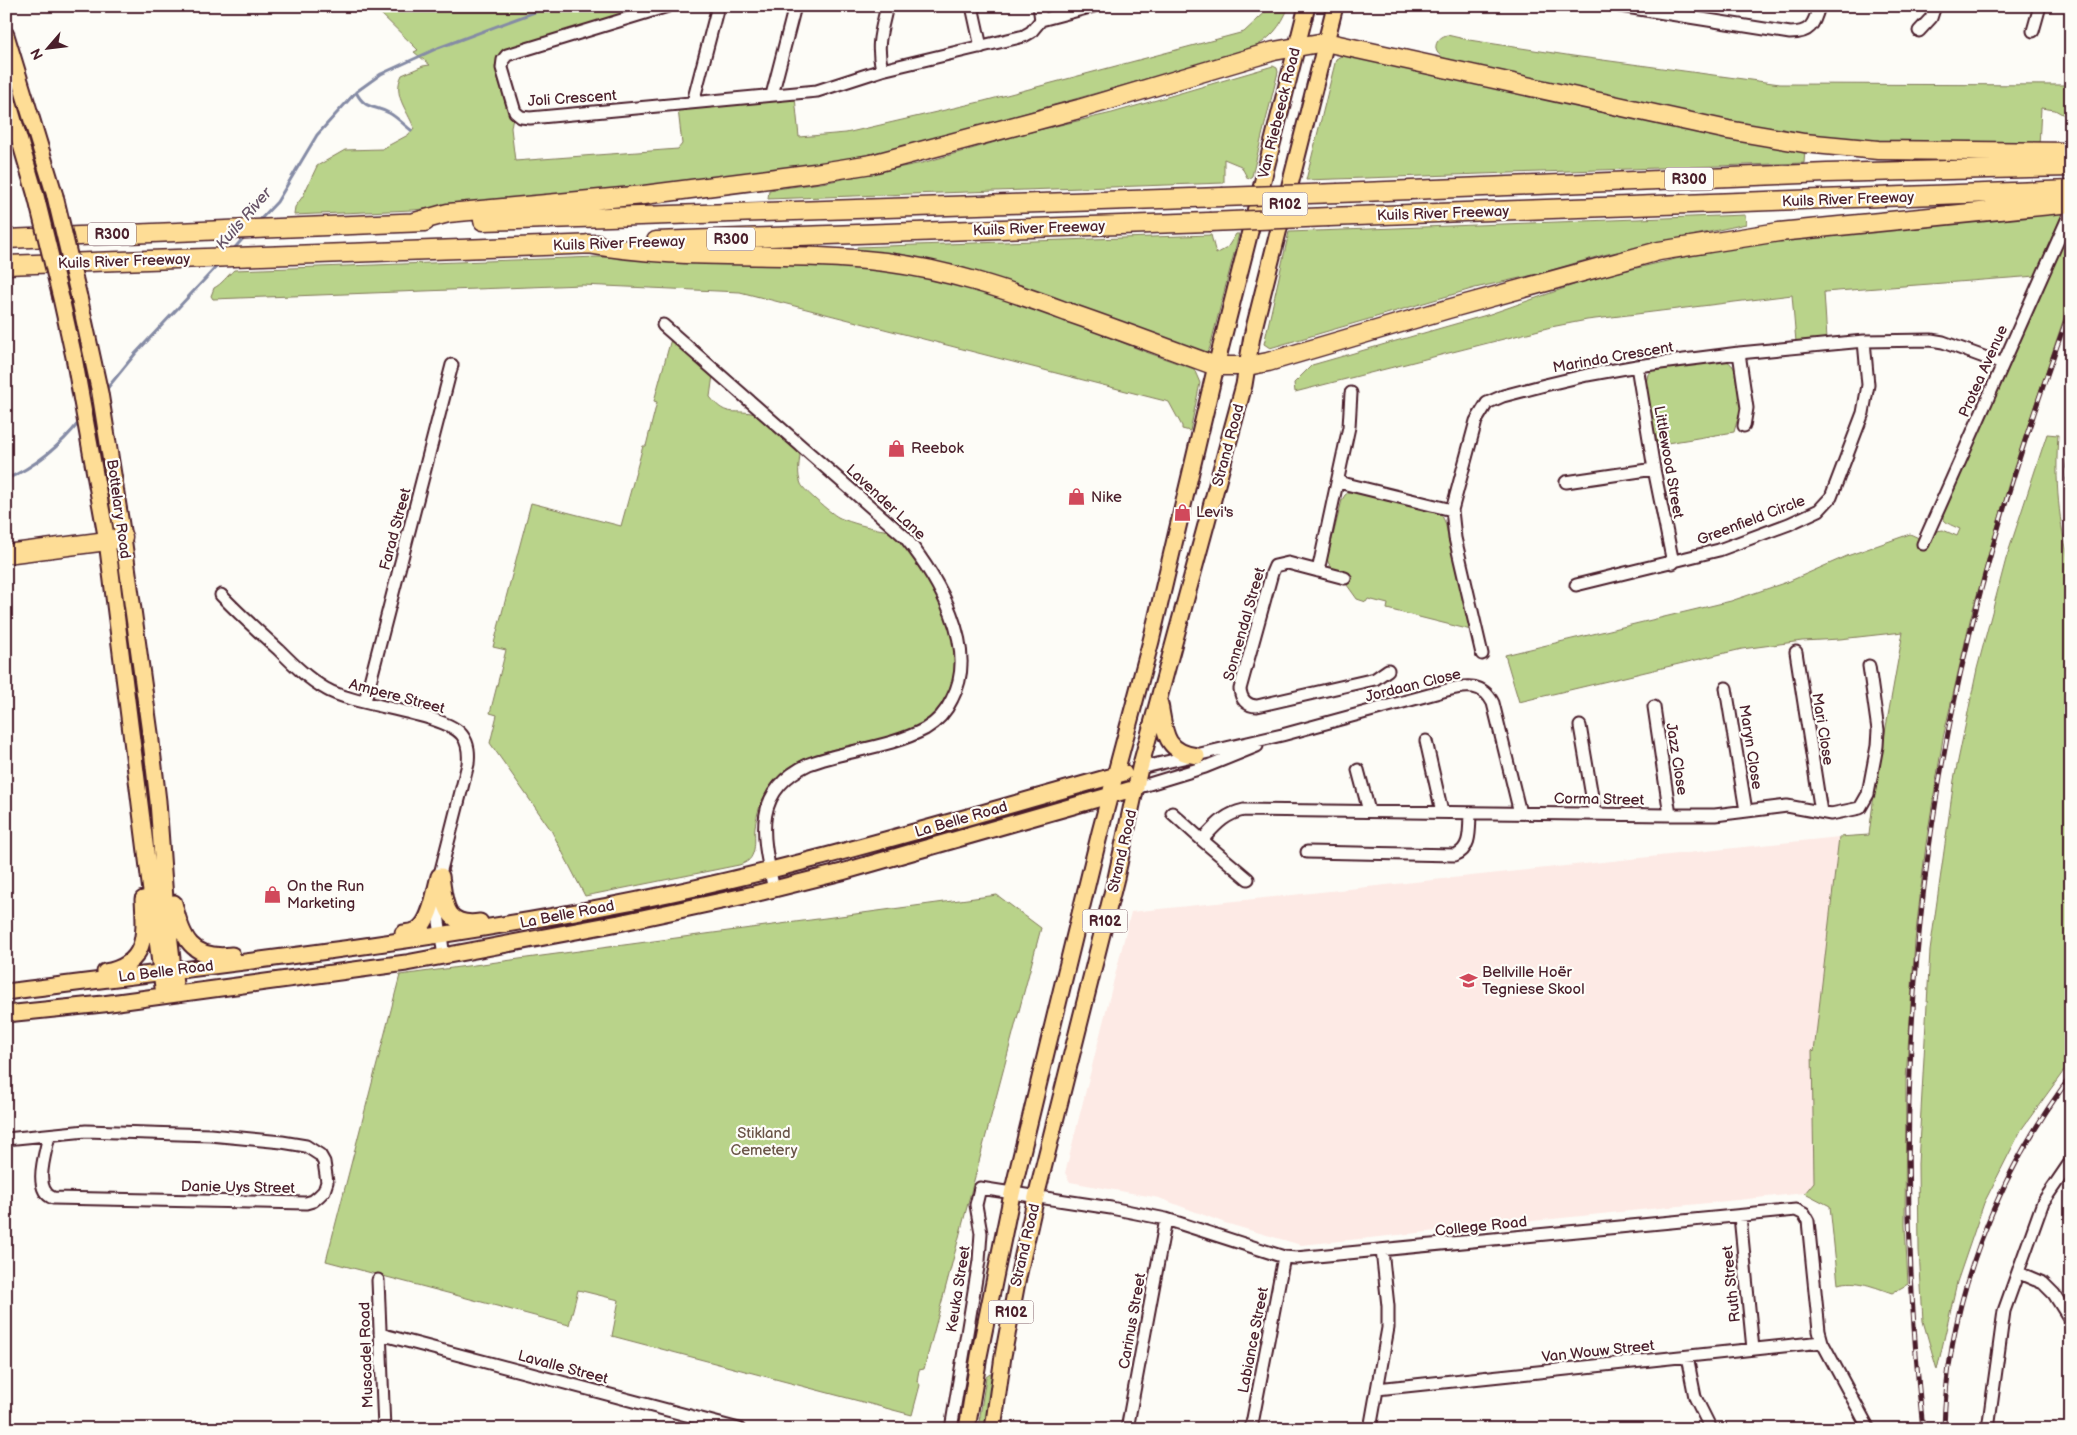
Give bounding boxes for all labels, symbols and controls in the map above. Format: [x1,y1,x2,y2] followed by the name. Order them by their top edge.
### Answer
[22,22,72,72] north arrow
[27,45,47,63] text: N
[1254,46,1305,180] street label: Van Riebeeck Road
[527,86,617,111] street label: Joli Crescent
[1665,168,1713,190] road number: R300
[212,183,277,254] water label: Kuils River
[1782,188,1915,211] street label: Kuils River Freeway
[1262,192,1308,215] road number: R102
[1377,202,1510,225] street label: Kuils River Freeway
[973,217,1106,240] street label: Kuils River Freeway
[88,222,136,245] road number: R300
[707,228,755,250] road number: R300
[553,232,686,255] street label: Kuils River Freeway
[58,250,191,273] street label: Kuils River Freeway
[1955,322,2012,420] street label: Protea Avenue
[1551,337,1675,377] street label: Marinda Crescent
[1208,402,1249,488] street label: Strand Road
[1649,404,1688,520] street label: Littlewood Street
[887,438,907,458] shop icon: Reebok
[911,439,964,458] place label: Reebok
[102,458,135,560] street label: Bottelary Road
[842,461,930,544] street label: Lavender Lane
[375,486,416,572] street label: Farad Street
[1067,487,1087,507] shop icon: Nike
[1091,488,1122,507] place label: Nike
[1695,491,1808,550] street label: Greenfield Circle
[1172,502,1192,522] shop icon: Levi's
[1196,503,1234,522] place label: Levi's
[1219,565,1270,683] street label: Sonnendal Street
[1363,664,1463,707] street label: Jordaan Close
[347,675,447,718] street label: Ampere Street
[1807,691,1838,767] street label: Mari Close
[1734,703,1767,791] street label: Maryn Close
[1661,721,1692,797] street label: Jazz Close
[1554,789,1645,810] street label: Corma Street
[913,797,1010,842] street label: La Belle Road
[1104,808,1141,895] street label: Strand Road
[287,877,364,913] place label: On the Run Marketing
[263,885,283,905] shop icon: On the Run Marketing
[518,896,616,933] street label: La Belle Road
[1082,909,1128,932] road number: R102
[117,956,215,987] street label: La Belle Road
[1482,963,1584,999] place label: Bellville Hoër Tegniese Skool
[1458,971,1478,991] school or university icon: Bellville Hoër Tegniese Skool
[731,1124,798,1160] park label: Stikland Cemetery
[181,1177,296,1198] street label: Danie Uys Street
[1007,1202,1044,1289] street label: Strand Road
[1434,1212,1528,1241] street label: College Road
[942,1244,975,1334] street label: Keuka Street
[1718,1244,1745,1323] street label: Ruth Street
[1115,1271,1150,1371] street label: Carinus Street
[1234,1285,1273,1395] street label: Labiance Street
[988,1300,1034,1324] road number: R102
[355,1302,378,1408] street label: Muscadel Road
[1541,1336,1656,1367] street label: Van Wouw Street
[516,1346,610,1389] street label: Lavalle Street

